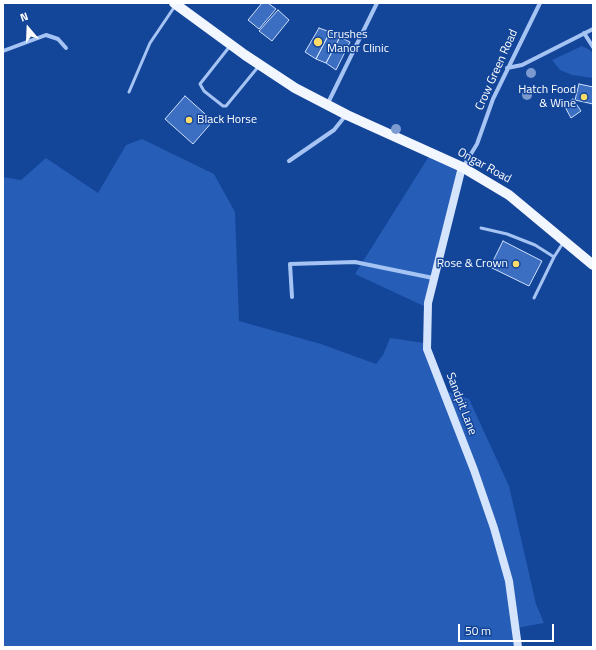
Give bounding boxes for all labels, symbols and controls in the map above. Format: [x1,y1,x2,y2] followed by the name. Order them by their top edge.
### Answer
[8,8,48,48] north arrow
[18,8,30,25] text: N
[473,27,521,113] street label: Crow Green Road
[327,28,389,56] place label: Crushes Manor Clinic
[312,36,324,48] marker: Crushes Manor Clinic
[518,83,576,111] place label: Hatch Food & Wine
[579,92,589,102] marker: Hatch Food & Wine
[197,113,257,127] place label: Black Horse
[184,115,194,125] marker: Black Horse
[455,145,513,187] street label: Ongar Road
[437,257,508,271] place label: Rose & Crown
[511,259,521,269] marker: Rose & Crown
[443,371,479,437] street label: Sandpit Lane
[460,616,556,642] scale bar
[465,621,491,640] text: 50 m

